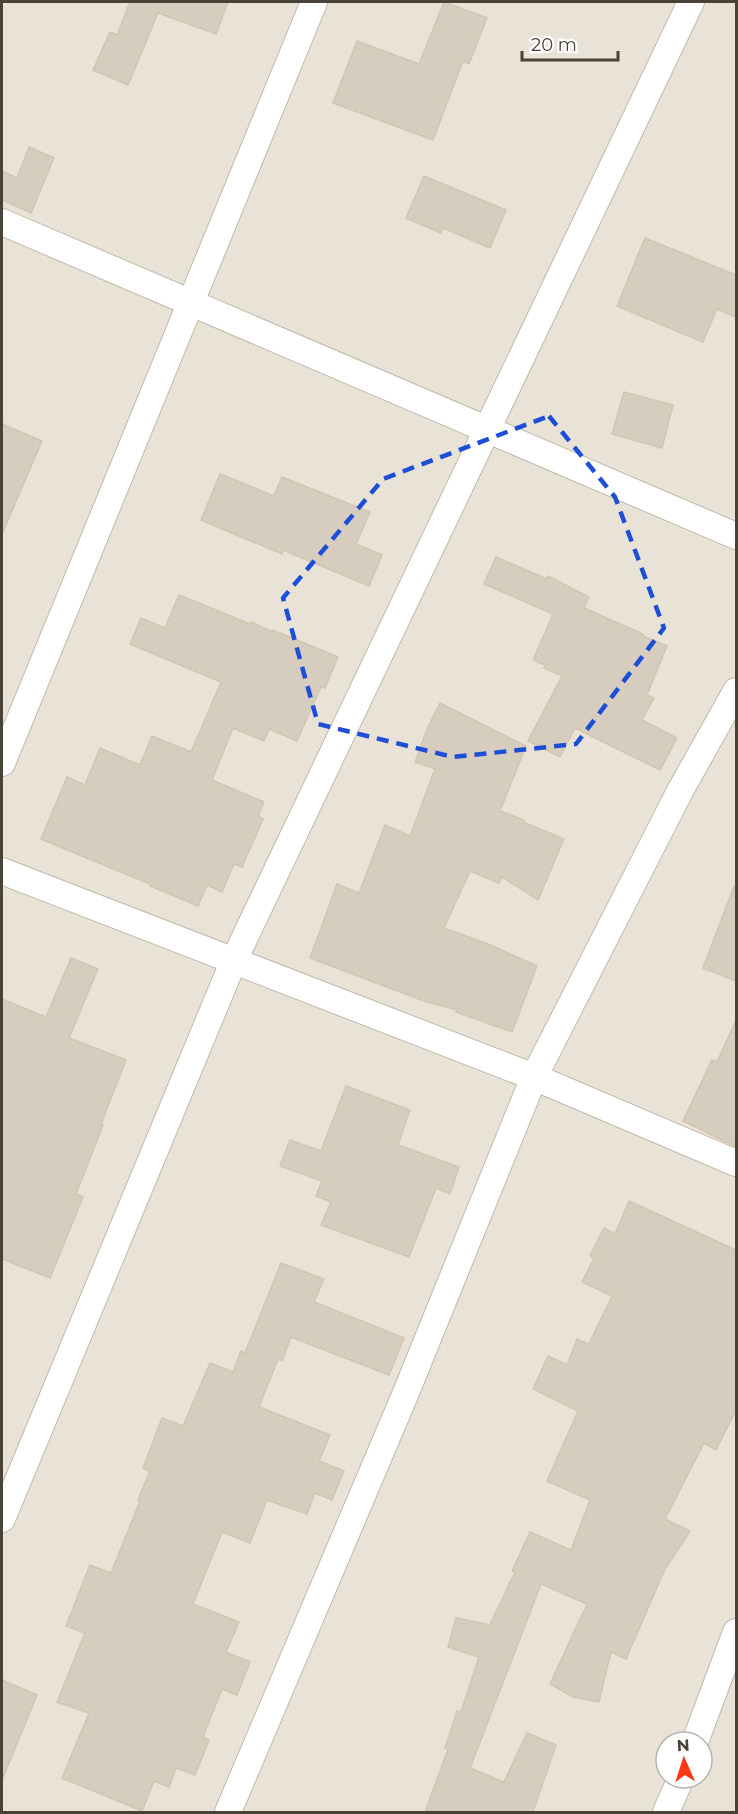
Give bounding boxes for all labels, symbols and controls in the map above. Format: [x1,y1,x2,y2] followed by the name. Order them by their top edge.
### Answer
[522,24,618,62] scale bar
[531,34,577,56] text: 20 m
[654,1730,714,1790] north arrow
[676,1736,690,1755] text: N

